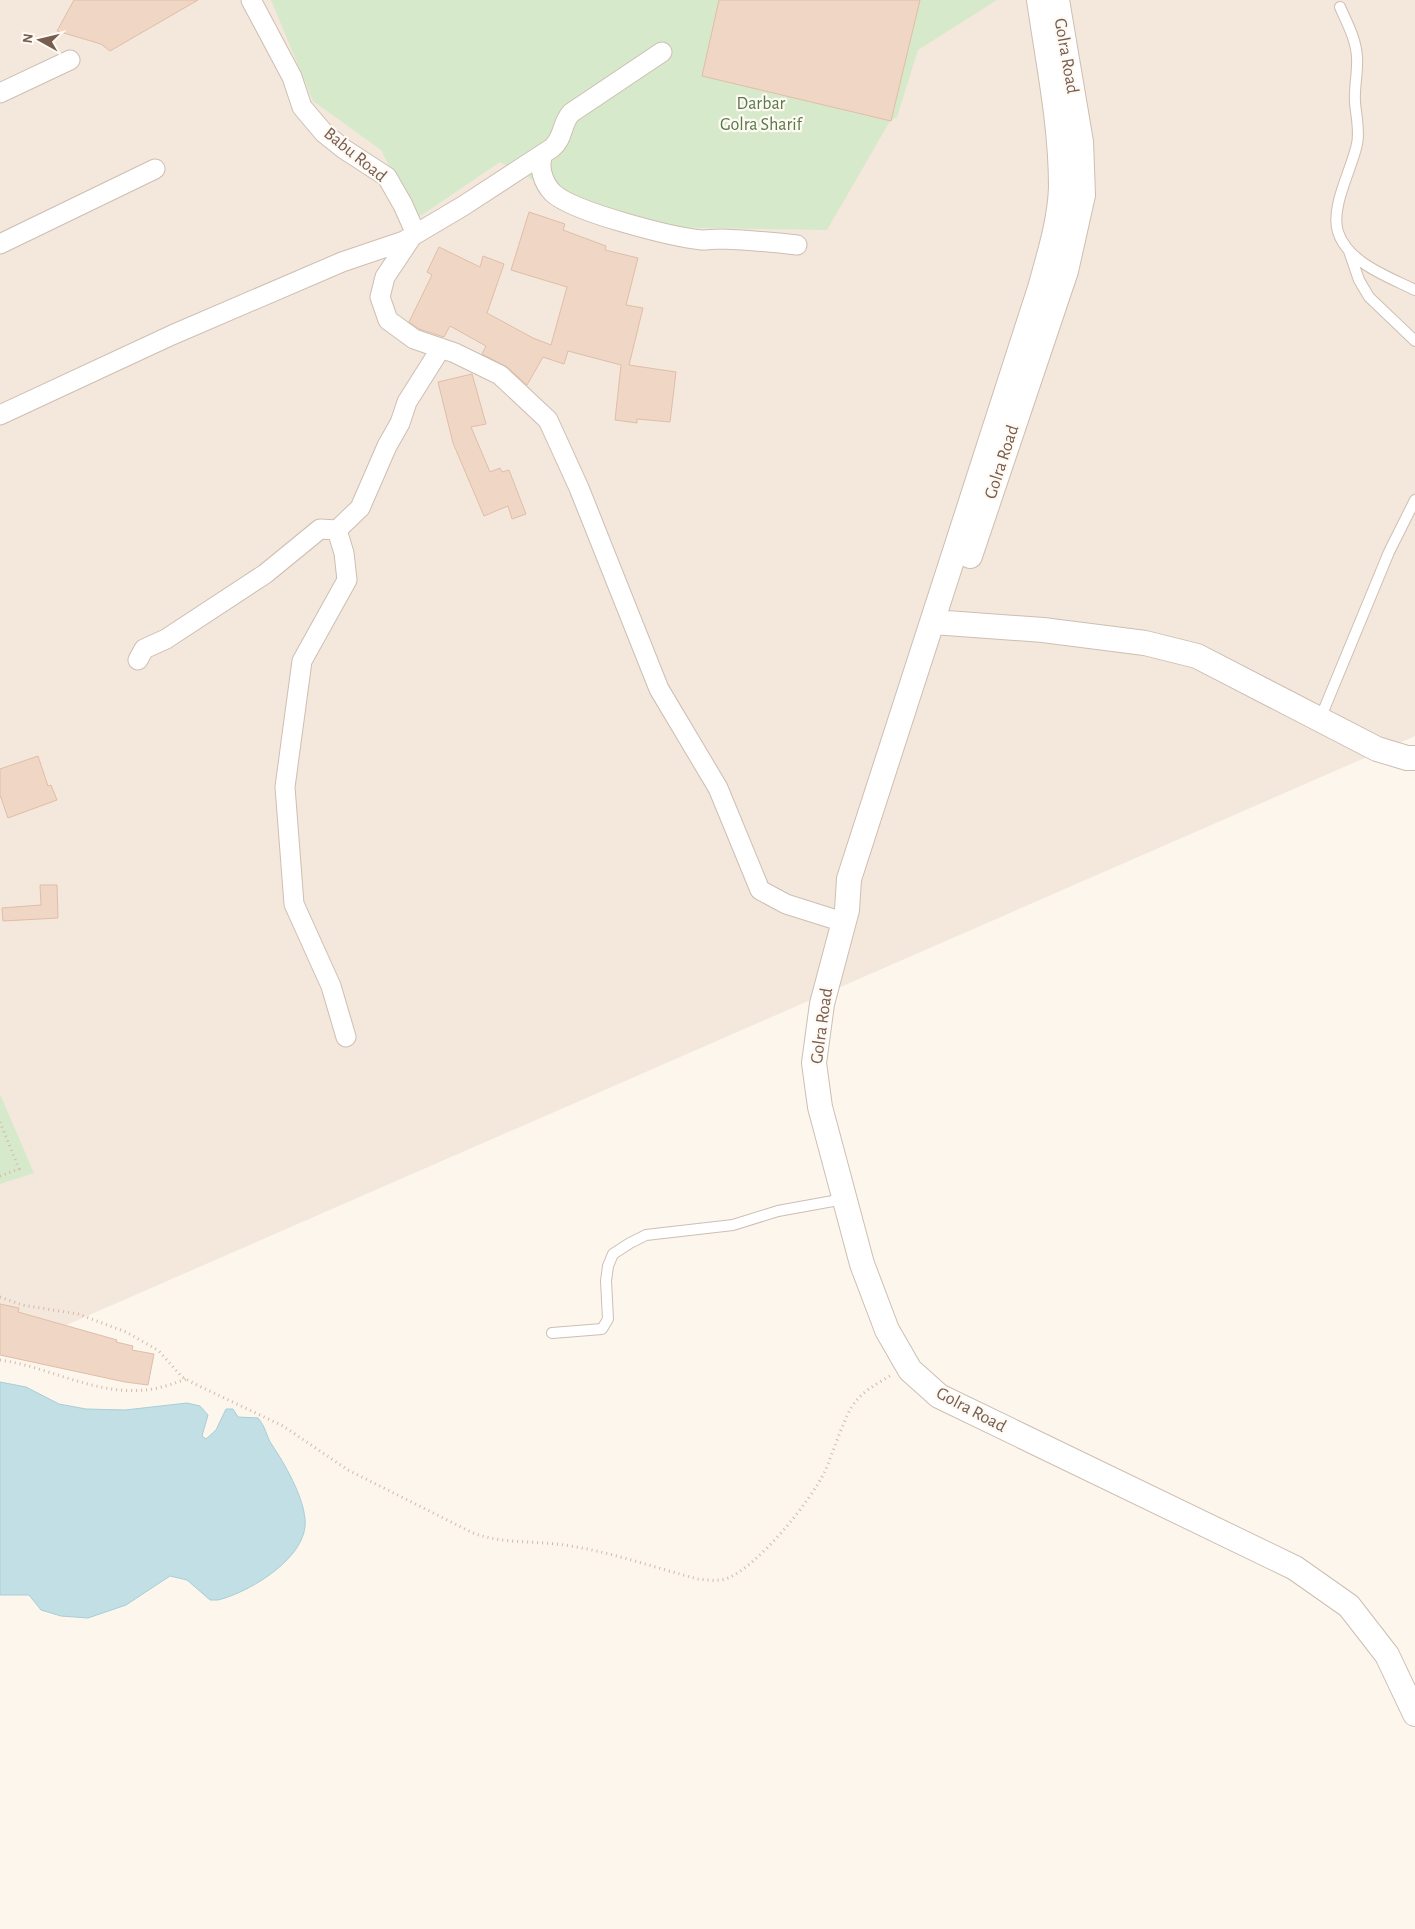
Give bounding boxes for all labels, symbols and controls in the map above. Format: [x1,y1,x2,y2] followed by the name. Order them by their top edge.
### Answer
[15,15,65,65] north arrow
[1050,17,1082,95] street label: Golra Road
[21,33,36,44] text: N
[720,95,804,134] park label: Darbar Golra Sharif
[320,124,390,186] street label: Babu Road
[982,423,1022,501] street label: Golra Road
[808,987,836,1065] street label: Golra Road
[933,1384,1009,1436] street label: Golra Road

